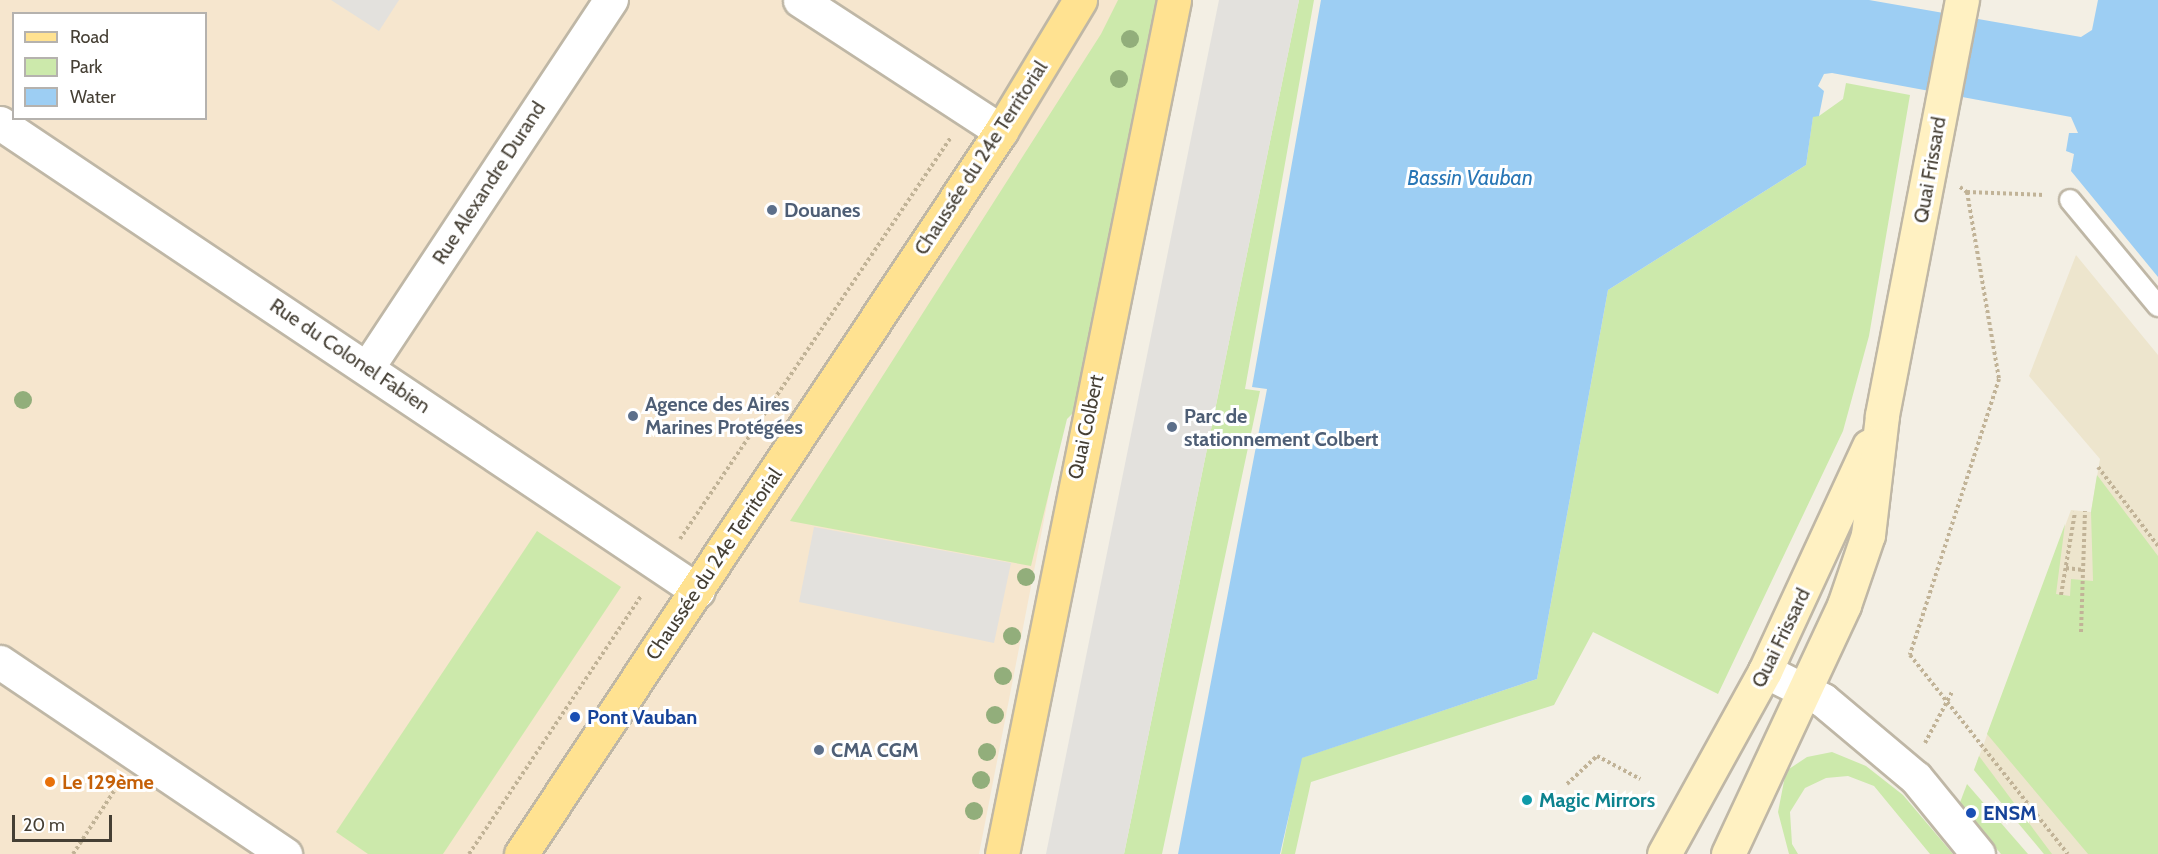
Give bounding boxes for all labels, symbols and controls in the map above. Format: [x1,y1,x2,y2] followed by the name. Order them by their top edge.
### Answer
[12,12,207,120] legend
[70,26,109,48] text: Road
[70,56,102,78] text: Park
[909,57,1053,259] street label: Chaussée du 24e Territorial
[70,86,116,108] text: Water
[427,97,551,269] street label: Rue Alexandre Durand
[1909,115,1951,225] street label: Quai Frissard
[1407,165,1533,191] water label: Bassin Vauban
[784,198,860,222] place label: Douanes
[765,203,779,217] marker: Douanes
[265,293,435,419] street label: Rue du Colonel Fabien
[1063,373,1109,481] street label: Quai Colbert
[645,392,803,439] place label: Agence des Aires Marines Protégées
[1184,404,1378,451] place label: Parc de stationnement Colbert
[626,409,640,423] marker: Agence des Aires Marines Protégées
[1165,420,1179,434] marker: Parc de stationnement Colbert
[641,463,787,665] street label: Chaussée du 24e Territorial
[1747,584,1815,692] street label: Quai Frissard
[587,705,697,729] place label: Pont Vauban
[568,710,582,724] marker: Pont Vauban
[831,738,919,762] place label: CMA CGM
[812,743,826,757] marker: CMA CGM
[62,770,154,794] place label: Le 129ème
[43,775,57,789] marker: Le 129ème
[1539,788,1655,812] place label: Magic Mirrors
[1520,793,1534,807] marker: Magic Mirrors
[1983,801,2037,825] place label: ENSM
[15,803,116,841] scale bar
[1964,806,1978,820] marker: ENSM
[23,814,65,836] text: 20 m

